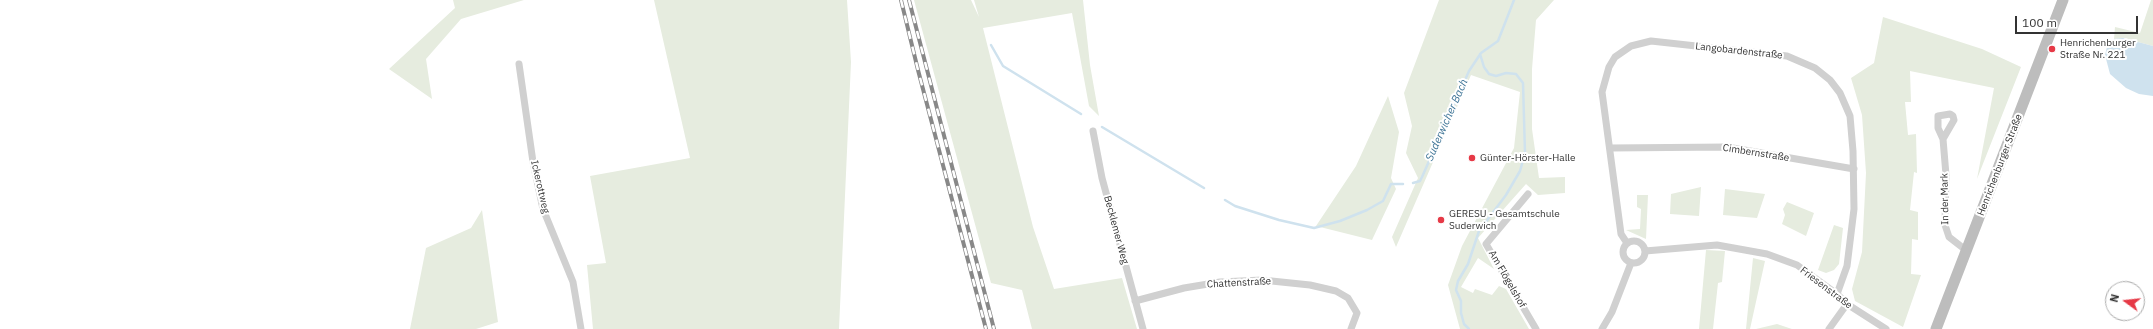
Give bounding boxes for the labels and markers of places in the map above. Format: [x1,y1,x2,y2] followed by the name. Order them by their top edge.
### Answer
[2060,37,2136,60] place label: Henrichenburger Straße Nr. 221
[2047,44,2057,54] marker: Henrichenburger Straße Nr. 221
[1480,152,1576,164] place label: Günter-Hörster-Halle
[1467,153,1477,163] marker: Günter-Hörster-Halle
[1449,208,1560,232] place label: GERESU - Gesamtschule Suderwich
[1436,215,1446,225] marker: GERESU - Gesamtschule Suderwich

